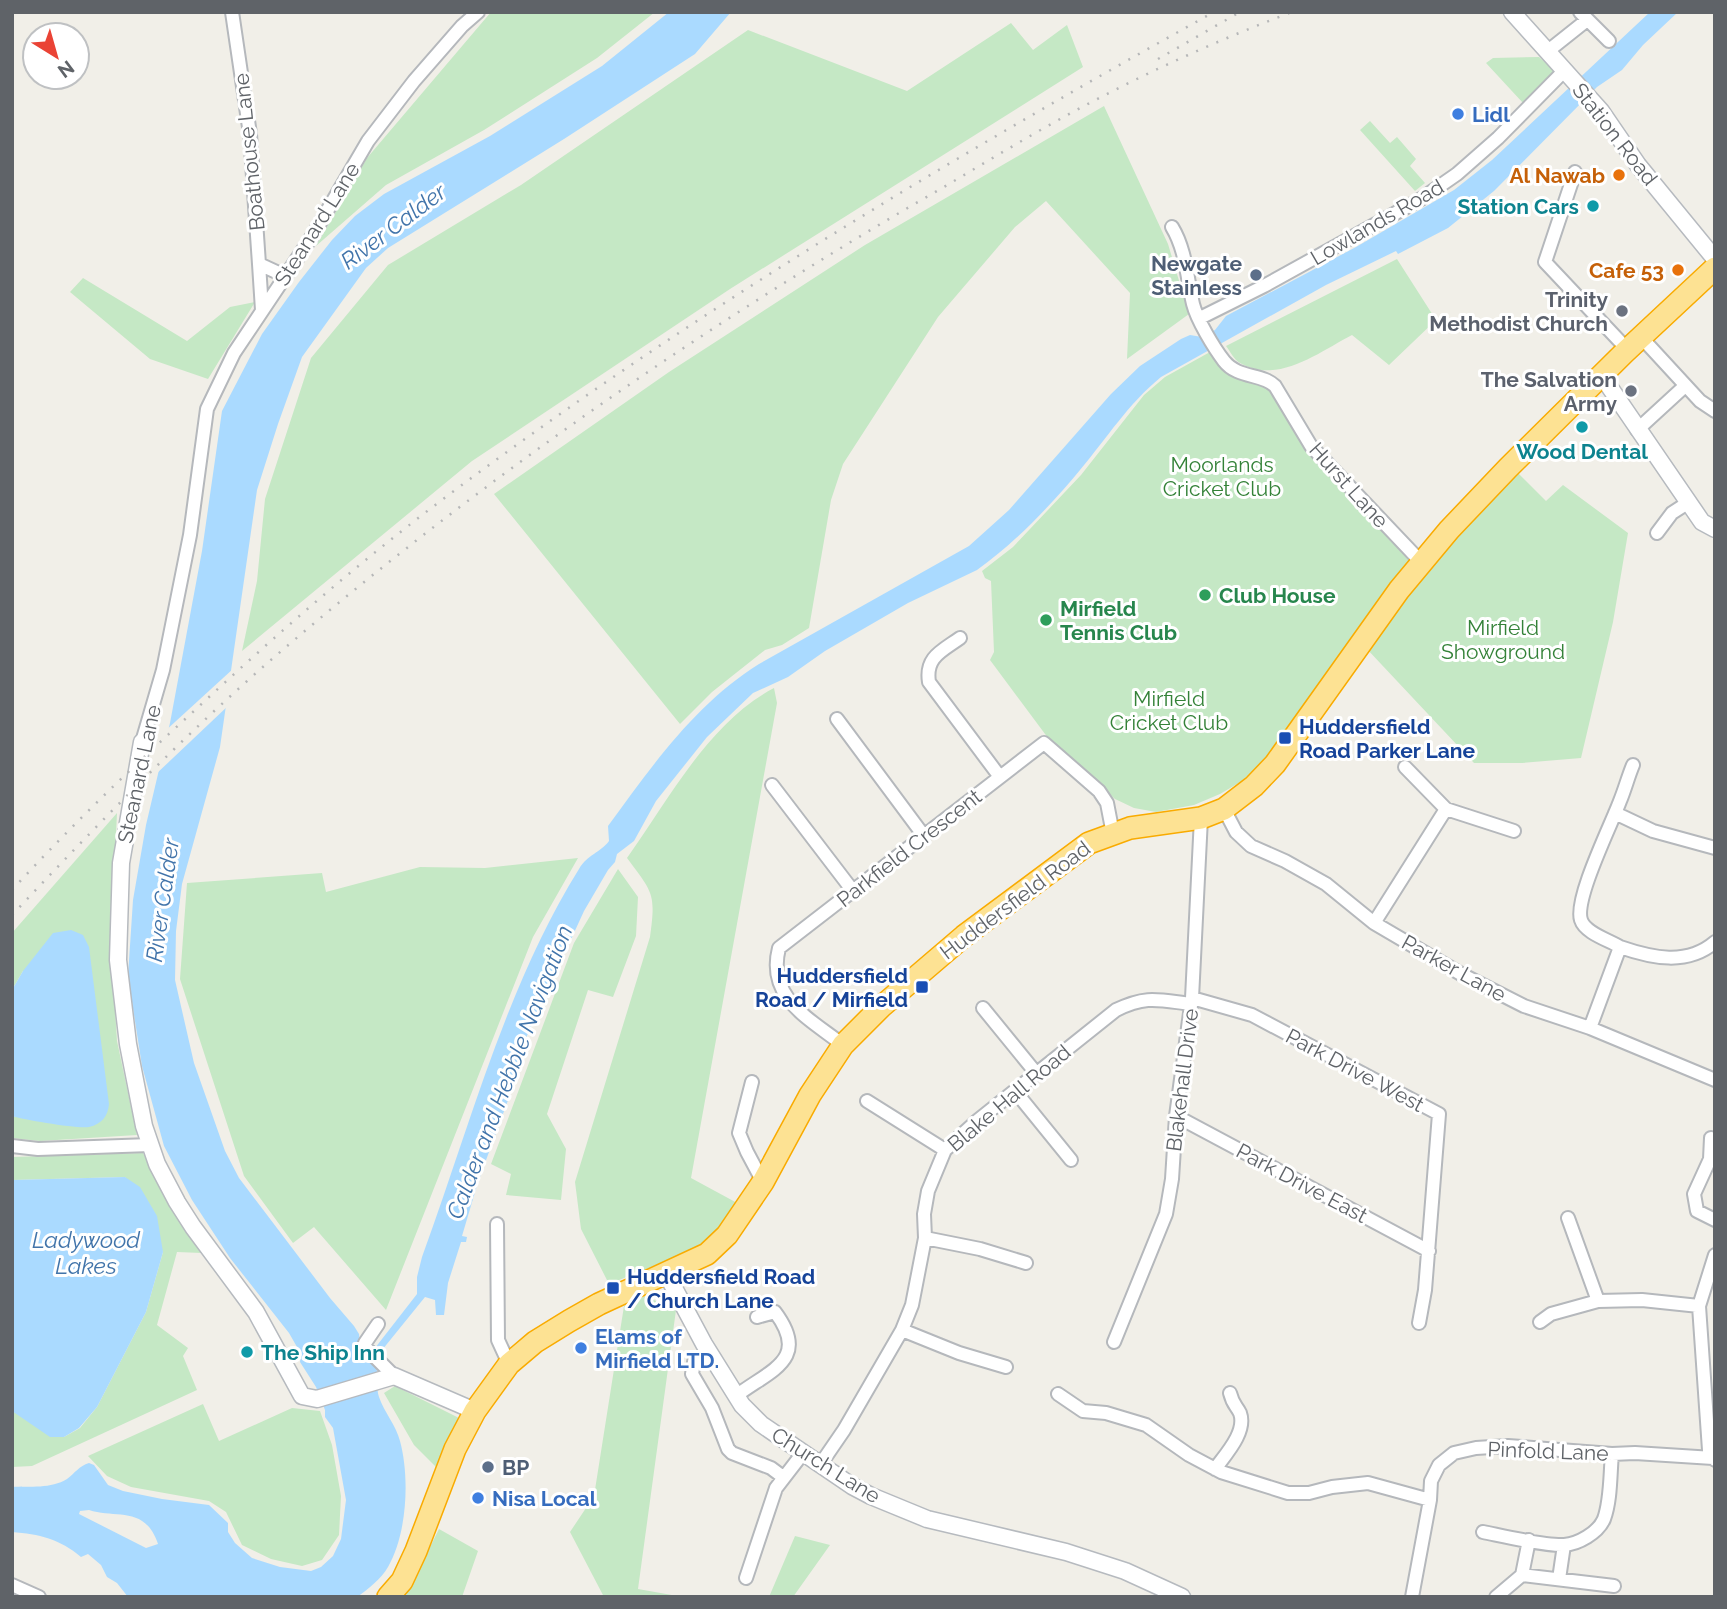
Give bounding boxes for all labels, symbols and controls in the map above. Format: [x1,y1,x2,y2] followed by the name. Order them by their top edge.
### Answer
[21,21,91,91] north arrow
[54,56,79,83] text: N
[228,72,270,232] street label: Boathouse Lane
[1567,78,1663,190] street label: Station Road
[1472,102,1510,127] place label: Lidl
[1450,106,1466,122] marker: Lidl
[269,158,365,290] street label: Steanard Lane
[1510,163,1605,188] place label: Al Nawab
[1611,167,1627,183] marker: Al Nawab
[1306,174,1448,270] street label: Lowlands Road
[335,177,452,274] water label: River Calder
[1458,194,1579,219] place label: Station Cars
[1585,198,1601,214] marker: Station Cars
[1151,251,1242,300] place label: Newgate Stainless
[1589,258,1664,283] place label: Cafe 53
[1670,262,1686,278] marker: Cafe 53
[1248,267,1264,283] marker: Newgate Stainless
[1429,287,1608,336] place label: Trinity Methodist Church
[1614,303,1630,319] marker: Trinity Methodist Church
[1481,367,1617,416] place label: The Salvation Army
[1623,383,1639,399] marker: The Salvation Army
[1574,419,1590,435] marker: Wood Dental
[1304,437,1394,533] street label: Hurst Lane
[1516,439,1648,464] place label: Wood Dental
[1163,452,1281,501] park label: Moorlands Cricket Club
[1219,583,1336,608] place label: Club House
[1197,587,1213,603] marker: Club House
[1060,596,1177,645] place label: Mirfield Tennis Club
[1038,612,1054,628] marker: Mirfield Tennis Club
[1441,615,1565,664] park label: Mirfield Showground
[1110,686,1228,735] park label: Mirfield Cricket Club
[112,703,166,845] street label: Steanard Lane
[1299,714,1476,763] place label: Huddersfield Road Parker Lane
[1277,730,1293,746] marker: Huddersfield Road Parker Lane
[832,784,986,912] street label: Parkfield Crescent
[140,835,184,964] water label: River Calder
[935,835,1095,965] street label: Huddersfield Road
[440,921,578,1223] water label: Calder and Hebble Navigation
[1398,929,1510,1007] street label: Parker Lane
[755,963,908,1012] place label: Huddersfield Road / Mirfield
[914,979,930,995] marker: Huddersfield Road / Mirfield
[1161,1007,1203,1153] street label: Blakehall Drive
[1282,1023,1428,1117] street label: Park Drive West
[942,1039,1076,1157] street label: Blake Hall Road
[1232,1138,1372,1228] street label: Park Drive East
[32,1226,141,1279] water label: Ladywood Lakes
[627,1264,815,1313] place label: Huddersfield Road / Church Lane
[605,1280,621,1296] marker: Huddersfield Road / Church Lane
[595,1324,719,1373] place label: Elams of Mirfield LTD.
[261,1340,385,1365] place label: The Ship Inn
[573,1340,589,1356] marker: Elams of Mirfield LTD.
[239,1344,255,1360] marker: The Ship Inn
[767,1422,885,1508] street label: Church Lane
[1487,1436,1609,1466] street label: Pinfold Lane
[502,1455,529,1480] place label: BP
[480,1459,496,1475] marker: BP
[492,1486,597,1511] place label: Nisa Local
[470,1490,486,1506] marker: Nisa Local

